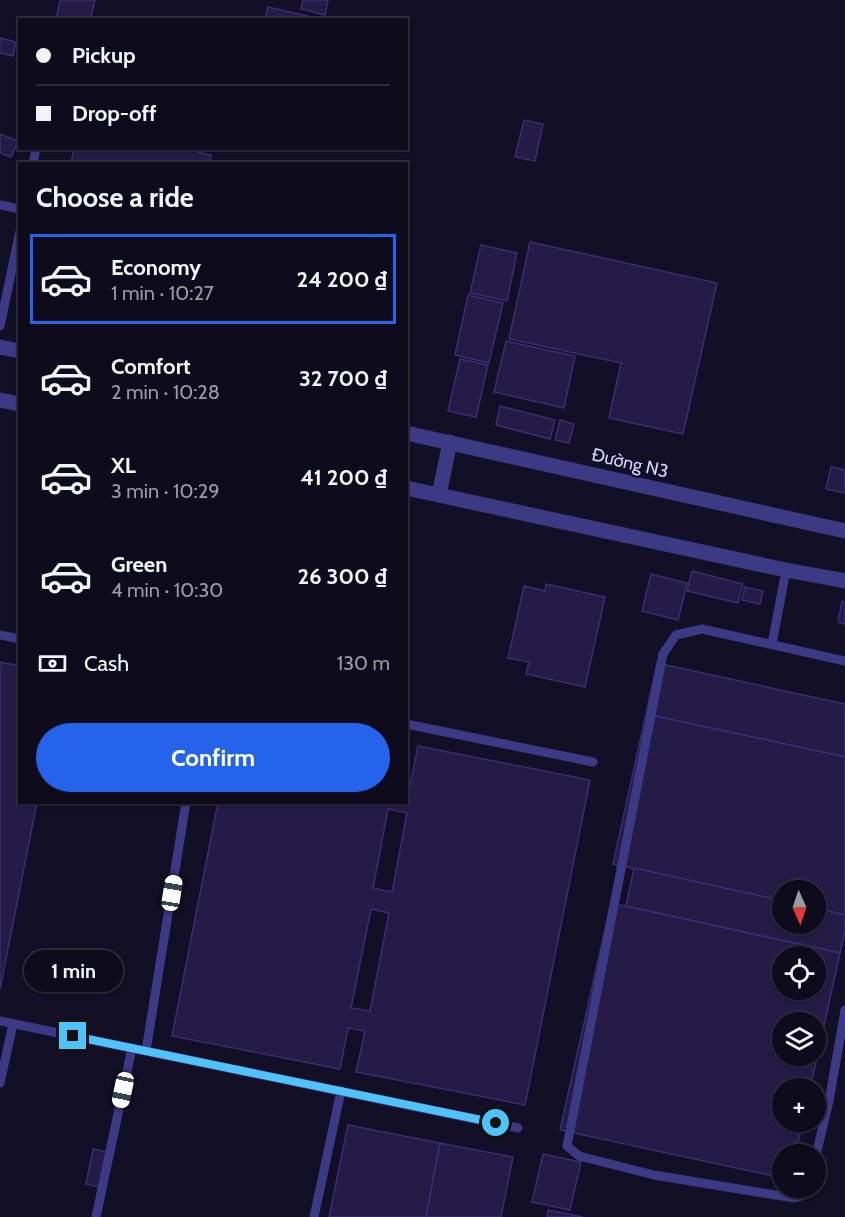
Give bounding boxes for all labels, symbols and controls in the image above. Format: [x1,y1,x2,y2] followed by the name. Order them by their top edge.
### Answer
[72,42,136,69] text: Pickup
[72,100,156,127] text: Drop-off
[36,181,194,214] text: Choose a ride
[39,252,93,306] icon: car
[111,254,201,281] text: Economy
[297,266,387,293] text: 24 200 ₫
[111,281,214,305] text: 1 min · 10:27
[39,351,93,405] icon: car
[111,353,190,380] text: Comfort
[299,365,387,392] text: 32 700 ₫
[111,380,220,404] text: 2 min · 10:28
[590,444,670,482] street label: Đường N3
[39,450,93,504] icon: car
[111,452,136,479] text: XL
[300,464,387,491] text: 41 200 ₫
[111,479,220,503] text: 3 min · 10:29
[39,549,93,603] icon: car
[111,551,167,578] text: Green
[298,563,387,590] text: 26 300 ₫
[111,578,223,602] text: 4 min · 10:30
[36,647,69,680] icon: cash
[84,650,129,677] text: Cash
[337,651,390,675] text: 130 m
[36,723,390,792] button: Confirm
[160,874,184,912] car
[772,880,826,934] north arrow
[772,880,826,1198] map controls
[772,946,826,1000] button: locate
[23,949,122,991] callout: 1 min
[51,959,96,983] text: 1 min
[772,1012,826,1066] button: layers
[59,1022,86,1049] route end
[110,1071,136,1109] car
[772,1078,826,1132] button: +
[482,1109,509,1136] route start
[772,1144,826,1198] button: −

